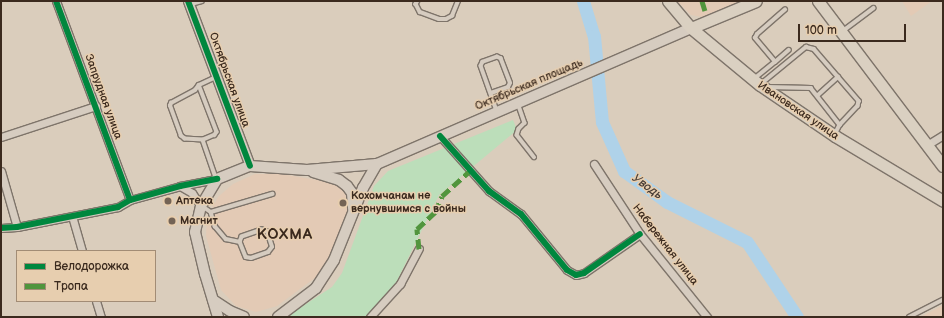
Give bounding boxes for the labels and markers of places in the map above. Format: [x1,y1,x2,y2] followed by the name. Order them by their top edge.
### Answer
[351,190,466,216] place label: Кохомчанам не вернувшимся с войны
[176,194,213,208] place label: Аптека
[163,196,173,206] marker: Аптека
[338,198,348,208] marker: Кохомчанам не вернувшимся с войны
[180,214,218,228] place label: Магнит
[167,216,177,226] marker: Магнит

